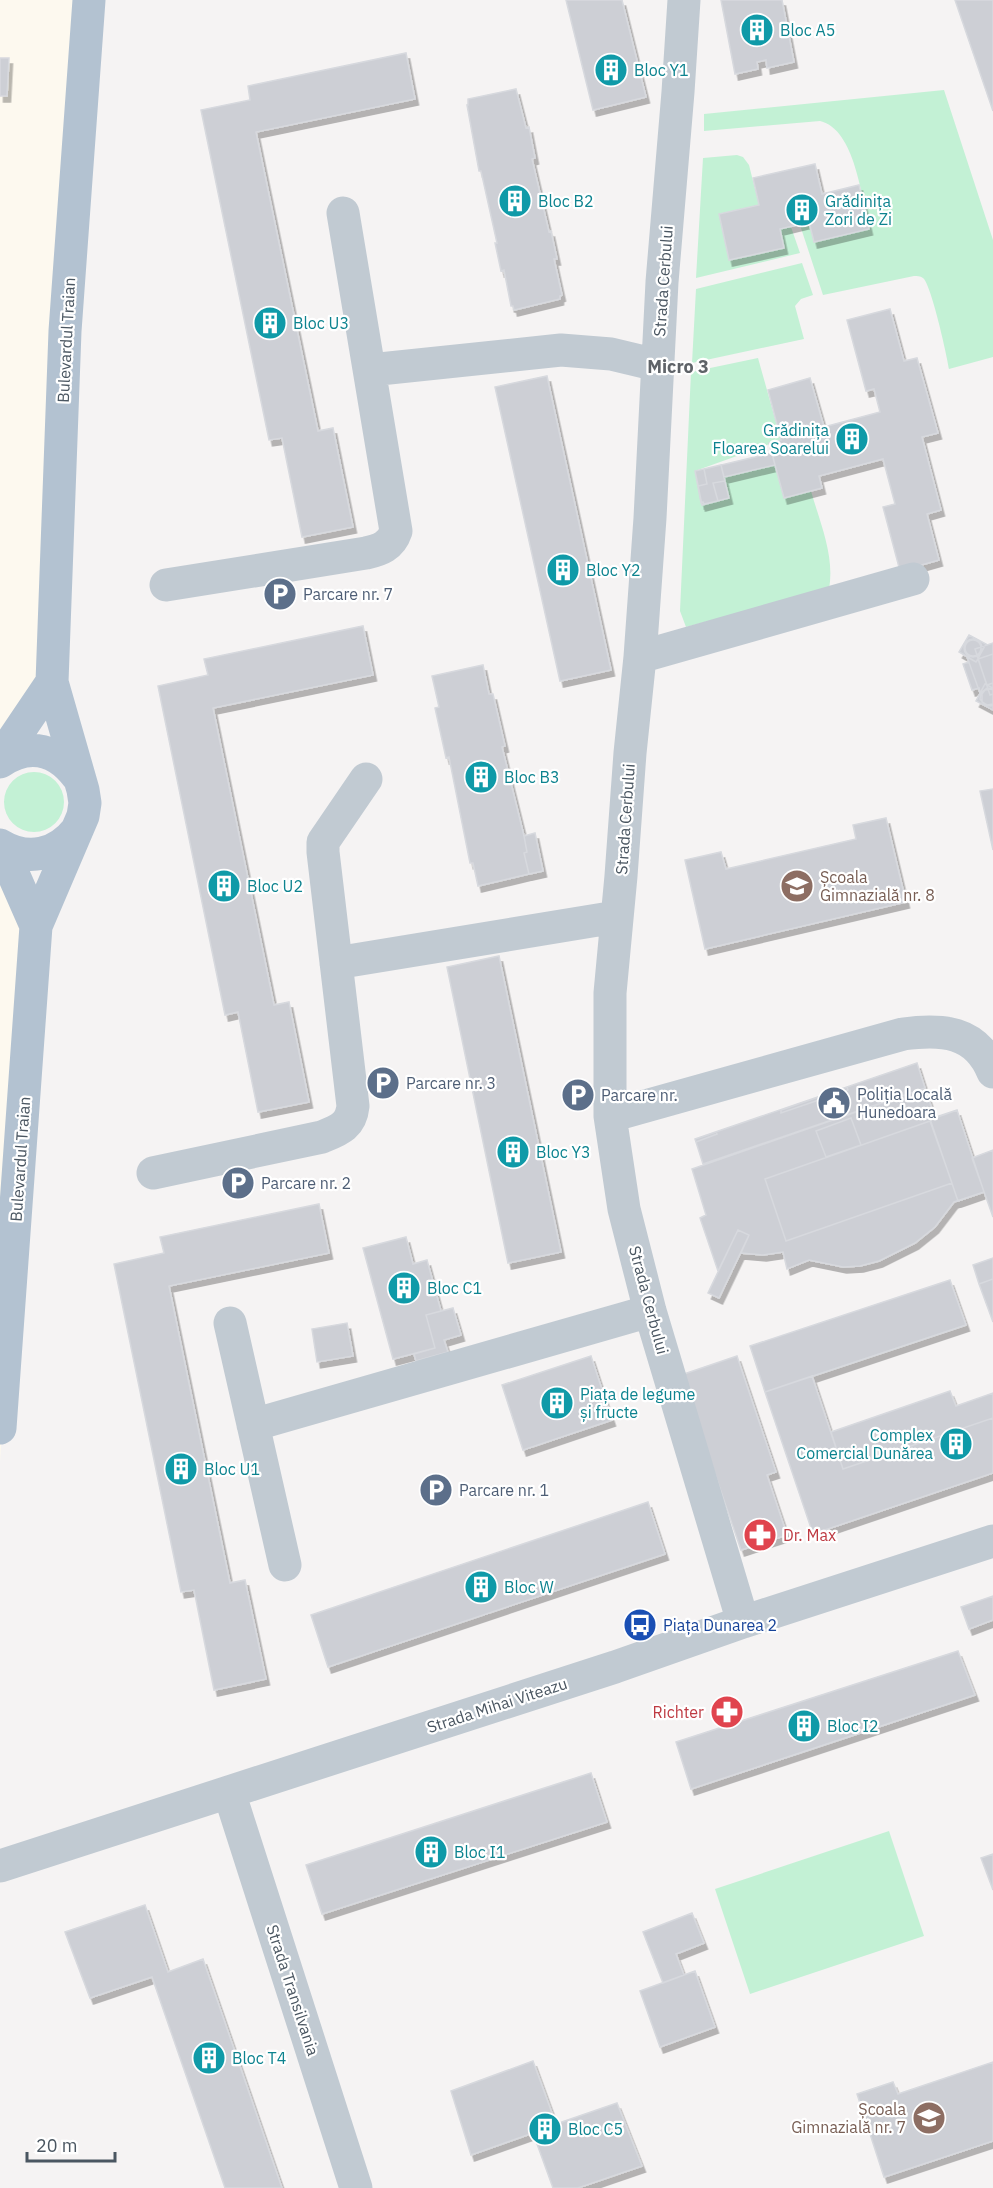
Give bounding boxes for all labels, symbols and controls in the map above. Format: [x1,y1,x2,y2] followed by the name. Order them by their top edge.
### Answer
[739,12,775,48] building icon: Bloc A5
[780,20,835,40] place label: Bloc A5
[593,52,629,88] building icon: Bloc Y1
[634,60,689,80] place label: Bloc Y1
[497,183,533,219] building icon: Bloc B2
[538,191,594,211] place label: Bloc B2
[825,191,892,229] place label: Grădinița Zori de Zi
[784,192,820,228] building icon: Grădinița Zori de Zi
[649,225,677,337] street label: Strada Cerbului
[53,277,79,403] street label: Bulevardul Traian
[252,305,288,341] building icon: Bloc U3
[293,313,349,333] place label: Bloc U3
[647,355,709,378] district label: Micro 3
[712,420,829,458] place label: Grădinița Floarea Soarelui
[834,421,870,457] building icon: Grădinița Floarea Soarelui
[545,552,581,588] building icon: Bloc Y2
[586,560,641,580] place label: Bloc Y2
[262,576,298,612] parking icon: Parcare nr. 7
[303,584,393,604] place label: Parcare nr. 7
[463,759,499,795] building icon: Bloc B3
[611,763,639,875] street label: Strada Cerbului
[504,767,560,787] place label: Bloc B3
[820,867,935,905] place label: Școala Gimnazială nr. 8
[206,868,242,904] building icon: Bloc U2
[779,868,815,904] school or university icon: Școala Gimnazială nr. 8
[247,876,303,896] place label: Bloc U2
[365,1065,401,1101] parking icon: Parcare nr. 3
[406,1073,496,1093] place label: Parcare nr. 3
[560,1077,596,1113] parking icon: Parcare nr.
[857,1084,952,1122] place label: Poliția Locală Hunedoara
[601,1085,678,1105] place label: Parcare nr.
[816,1085,852,1121] public building icon: Poliția Locală Hunedoara
[6,1096,34,1222] street label: Bulevardul Traian
[495,1134,531,1170] building icon: Bloc Y3
[536,1142,591,1162] place label: Bloc Y3
[220,1165,256,1201] parking icon: Parcare nr. 2
[261,1173,351,1193] place label: Parcare nr. 2
[625,1244,673,1356] street label: Strada Cerbului
[386,1270,422,1306] building icon: Bloc C1
[427,1278,482,1298] place label: Bloc C1
[580,1384,696,1422] place label: Piața de legume și fructe
[539,1385,575,1421] building icon: Piața de legume și fructe
[796,1425,933,1463] place label: Complex Comercial Dunărea
[938,1426,974,1462] building icon: Complex Comercial Dunărea
[163,1451,199,1487] building icon: Bloc U1
[204,1459,260,1479] place label: Bloc U1
[418,1472,454,1508] parking icon: Parcare nr. 1
[459,1480,549,1500] place label: Parcare nr. 1
[742,1517,778,1553] pharmacy icon: Dr. Max
[783,1525,836,1545] place label: Dr. Max
[463,1569,499,1605] building icon: Bloc W
[504,1577,554,1597] place label: Bloc W
[622,1607,658,1643] bus stop icon: Piața Dunarea 2
[663,1615,777,1636] place label: Piața Dunarea 2
[424,1673,570,1737] street label: Strada Mihai Viteazu
[709,1694,745,1730] pharmacy icon: Richter
[652,1702,704,1722] place label: Richter
[786,1708,822,1744] building icon: Bloc I2
[827,1716,879,1736] place label: Bloc I2
[413,1834,449,1870] building icon: Bloc I1
[454,1842,506,1862] place label: Bloc I1
[262,1922,324,2058] street label: Strada Transilvania
[191,2040,227,2076] building icon: Bloc T4
[232,2048,286,2068] place label: Bloc T4
[791,2099,906,2137] place label: Școala Gimnazială nr. 7
[911,2100,947,2136] school or university icon: Școala Gimnazială nr. 7
[527,2111,563,2147] building icon: Bloc C5
[568,2119,623,2139] place label: Bloc C5
[27,2125,116,2163] scale bar
[36,2134,78,2157] text: 20 m

